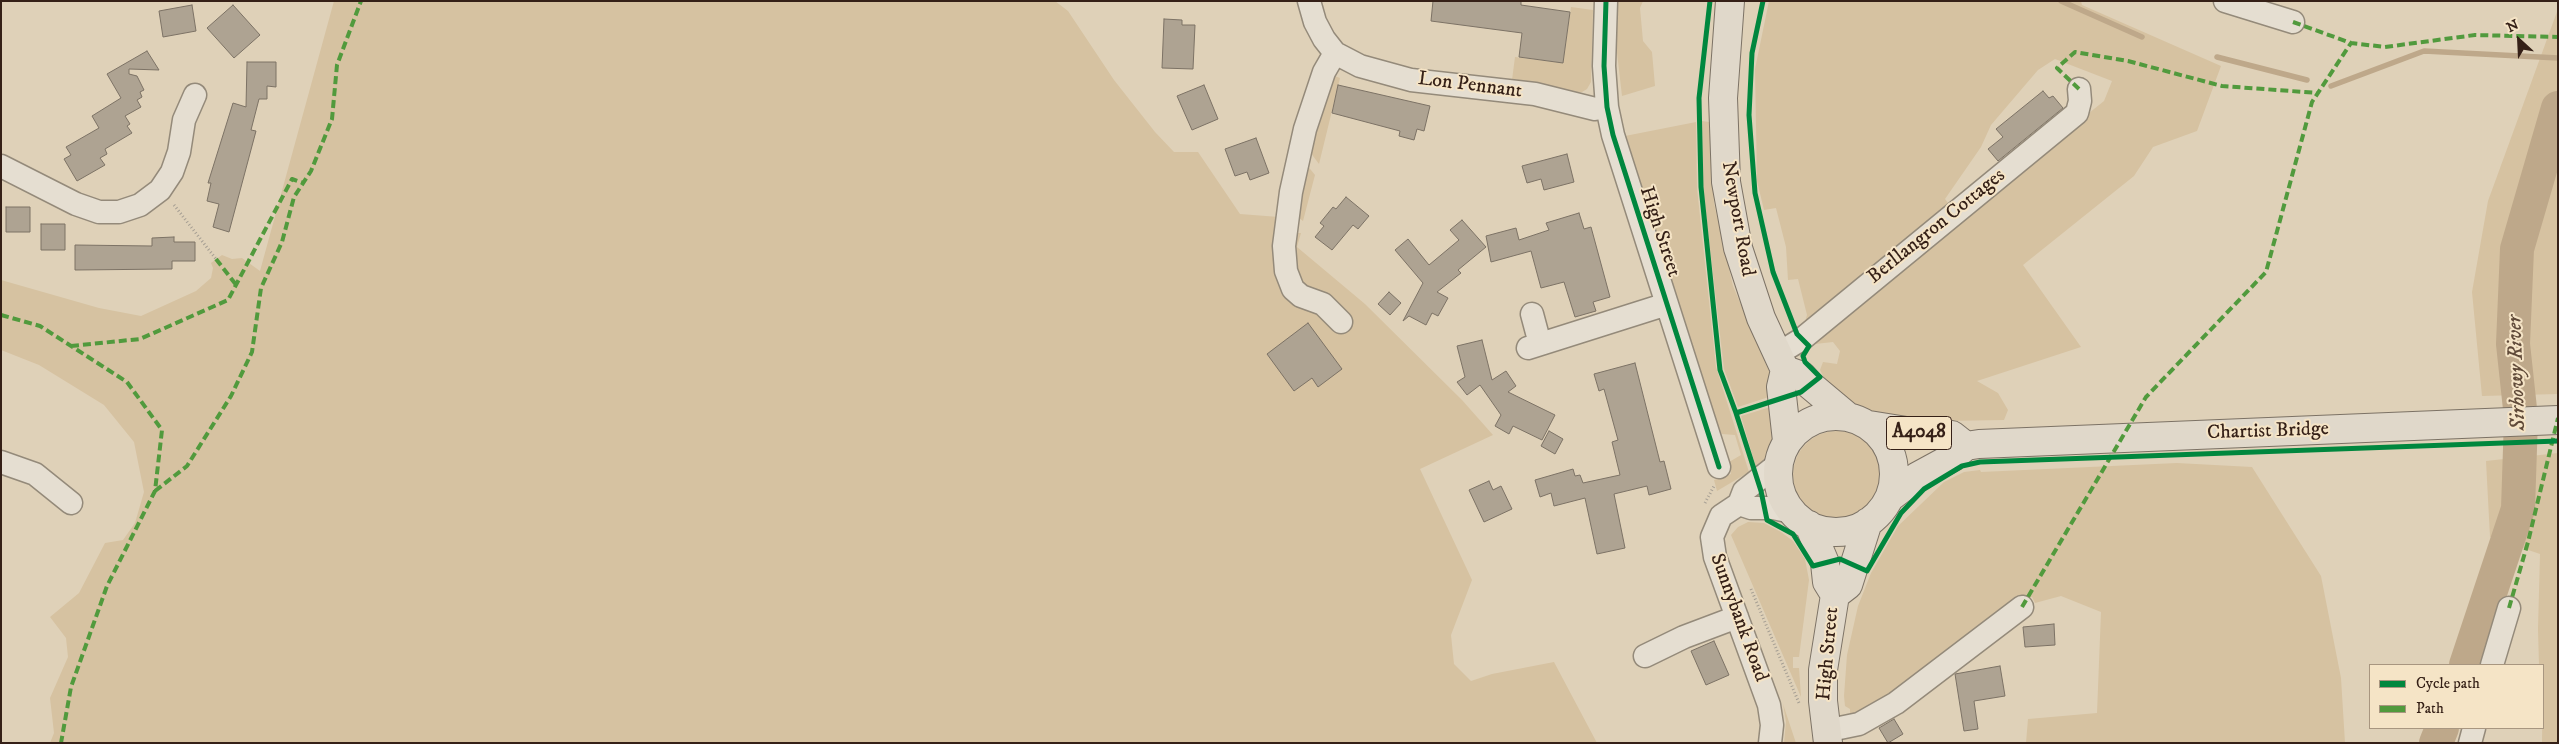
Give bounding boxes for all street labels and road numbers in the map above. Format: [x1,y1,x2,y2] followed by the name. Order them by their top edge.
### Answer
[1417,68,1523,104] street label: Lon Pennant
[1715,160,1759,278] street label: Newport Road
[1863,164,2011,290] street label: Berllangron Cottages
[1633,184,1685,280] street label: High Street
[1886,416,1952,449] road number: A4048
[2207,418,2329,446] street label: Chartist Bridge
[1704,551,1772,685] street label: Sunnybank Road
[1813,606,1845,702] street label: High Street

